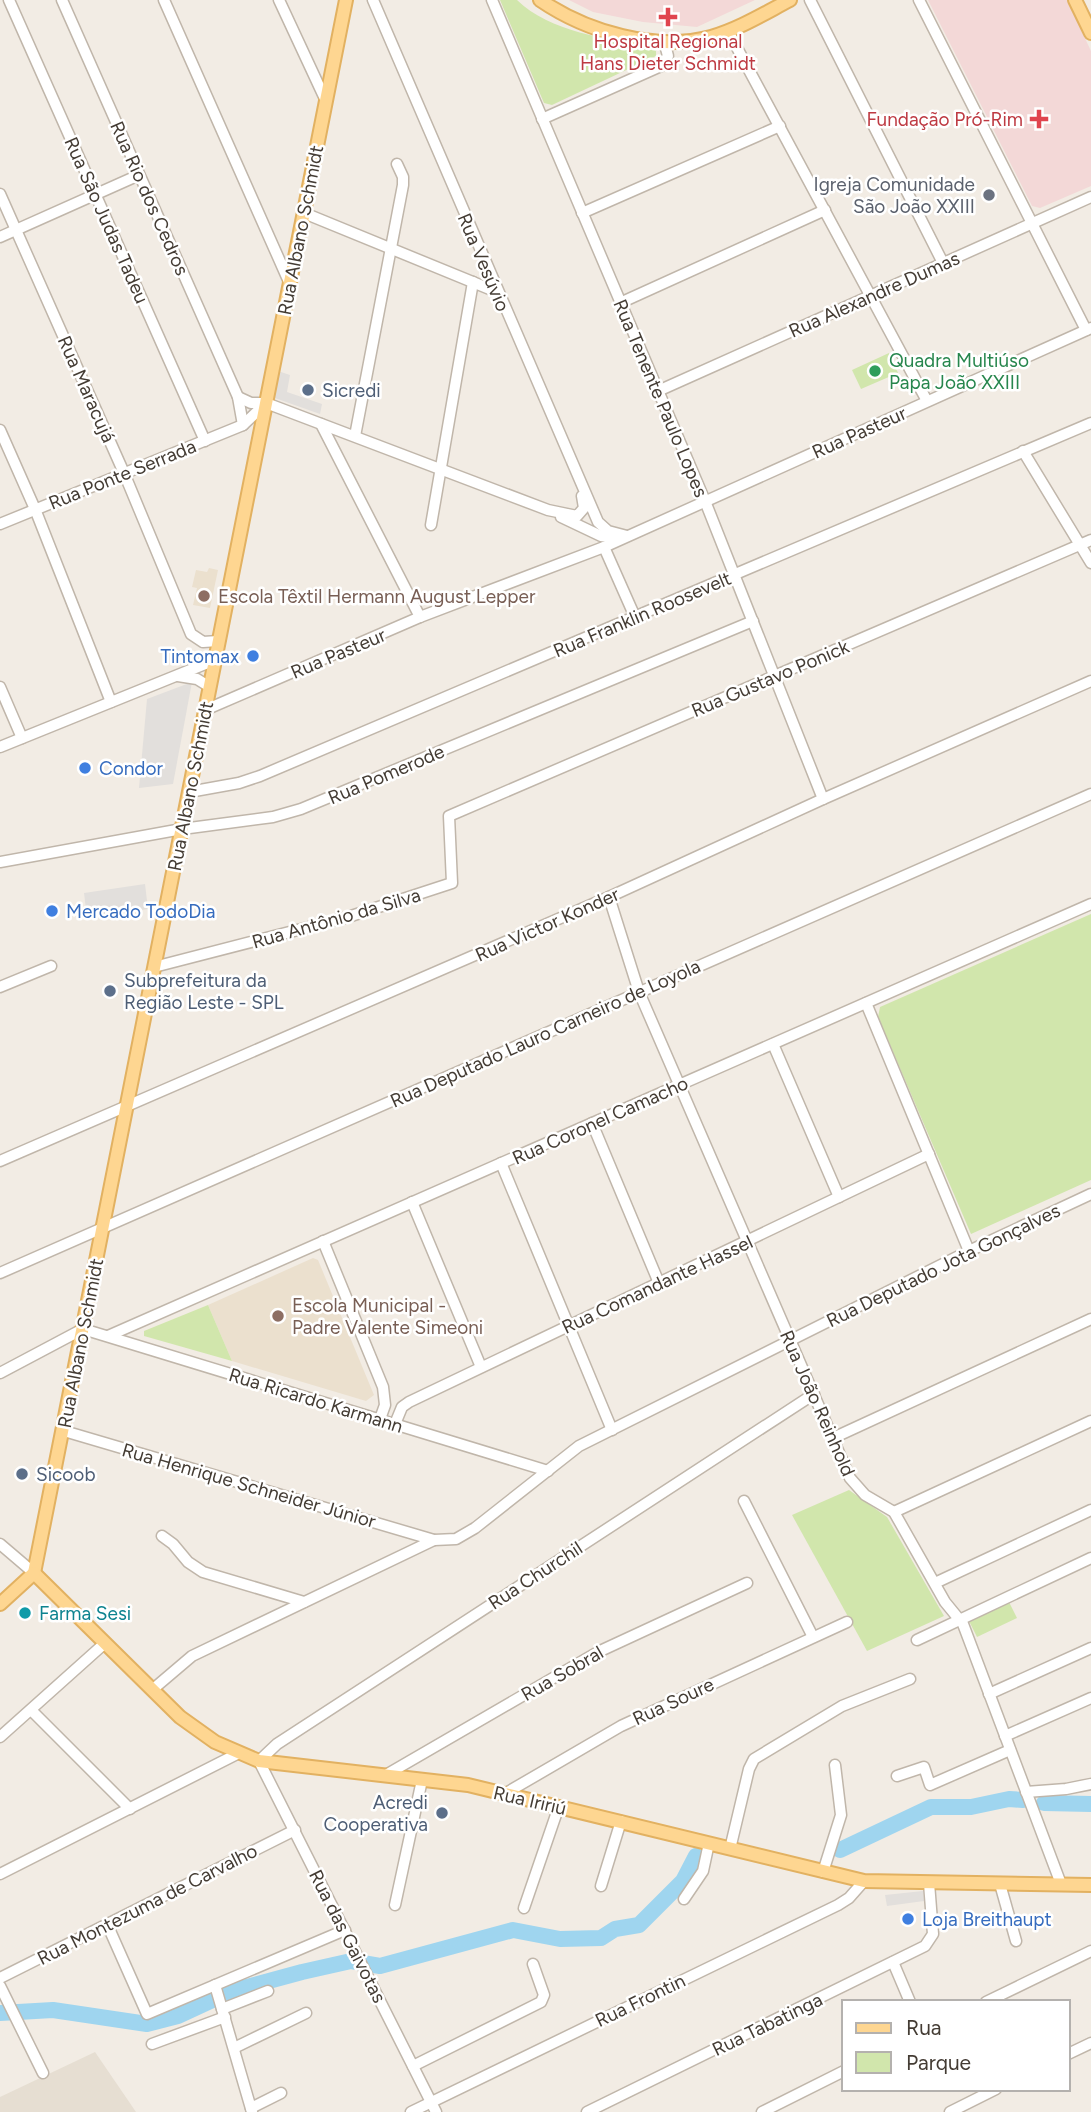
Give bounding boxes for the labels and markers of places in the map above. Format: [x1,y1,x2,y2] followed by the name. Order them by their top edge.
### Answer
[658,7,678,27] marker: Hospital Regional Hans Dieter Schmidt
[580,30,756,75] place label: Hospital Regional Hans Dieter Schmidt
[866,108,1023,131] place label: Fundação Pró-Rim
[1029,109,1049,129] marker: Fundação Pró-Rim
[814,173,975,218] place label: Igreja Comunidade São João XXIII
[981,187,997,203] marker: Igreja Comunidade São João XXIII
[889,349,1029,394] place label: Quadra Multiúso Papa João XXIII
[867,363,883,379] marker: Quadra Multiúso Papa João XXIII
[322,379,381,402] place label: Sicredi
[300,382,316,398] marker: Sicredi
[218,585,536,608] place label: Escola Têxtil Hermann August Lepper
[196,588,212,604] marker: Escola Têxtil Hermann August Lepper
[160,645,239,668] place label: Tintomax
[245,648,261,664] marker: Tintomax
[99,757,163,780] place label: Condor
[77,760,93,776] marker: Condor
[66,900,215,923] place label: Mercado TodoDia
[44,903,60,919] marker: Mercado TodoDia
[124,969,284,1014] place label: Subprefeitura da Região Leste - SPL
[102,983,118,999] marker: Subprefeitura da Região Leste - SPL
[292,1294,483,1339] place label: Escola Municipal - Padre Valente Simeoni
[270,1308,286,1324] marker: Escola Municipal - Padre Valente Simeoni
[36,1463,96,1486] place label: Sicoob
[14,1466,30,1482] marker: Sicoob
[39,1602,131,1625] place label: Farma Sesi
[17,1605,33,1621] marker: Farma Sesi
[324,1791,428,1836] place label: Acredi Cooperativa
[434,1805,450,1821] marker: Acredi Cooperativa
[922,1908,1052,1931] place label: Loja Breithaupt
[900,1911,916,1927] marker: Loja Breithaupt

